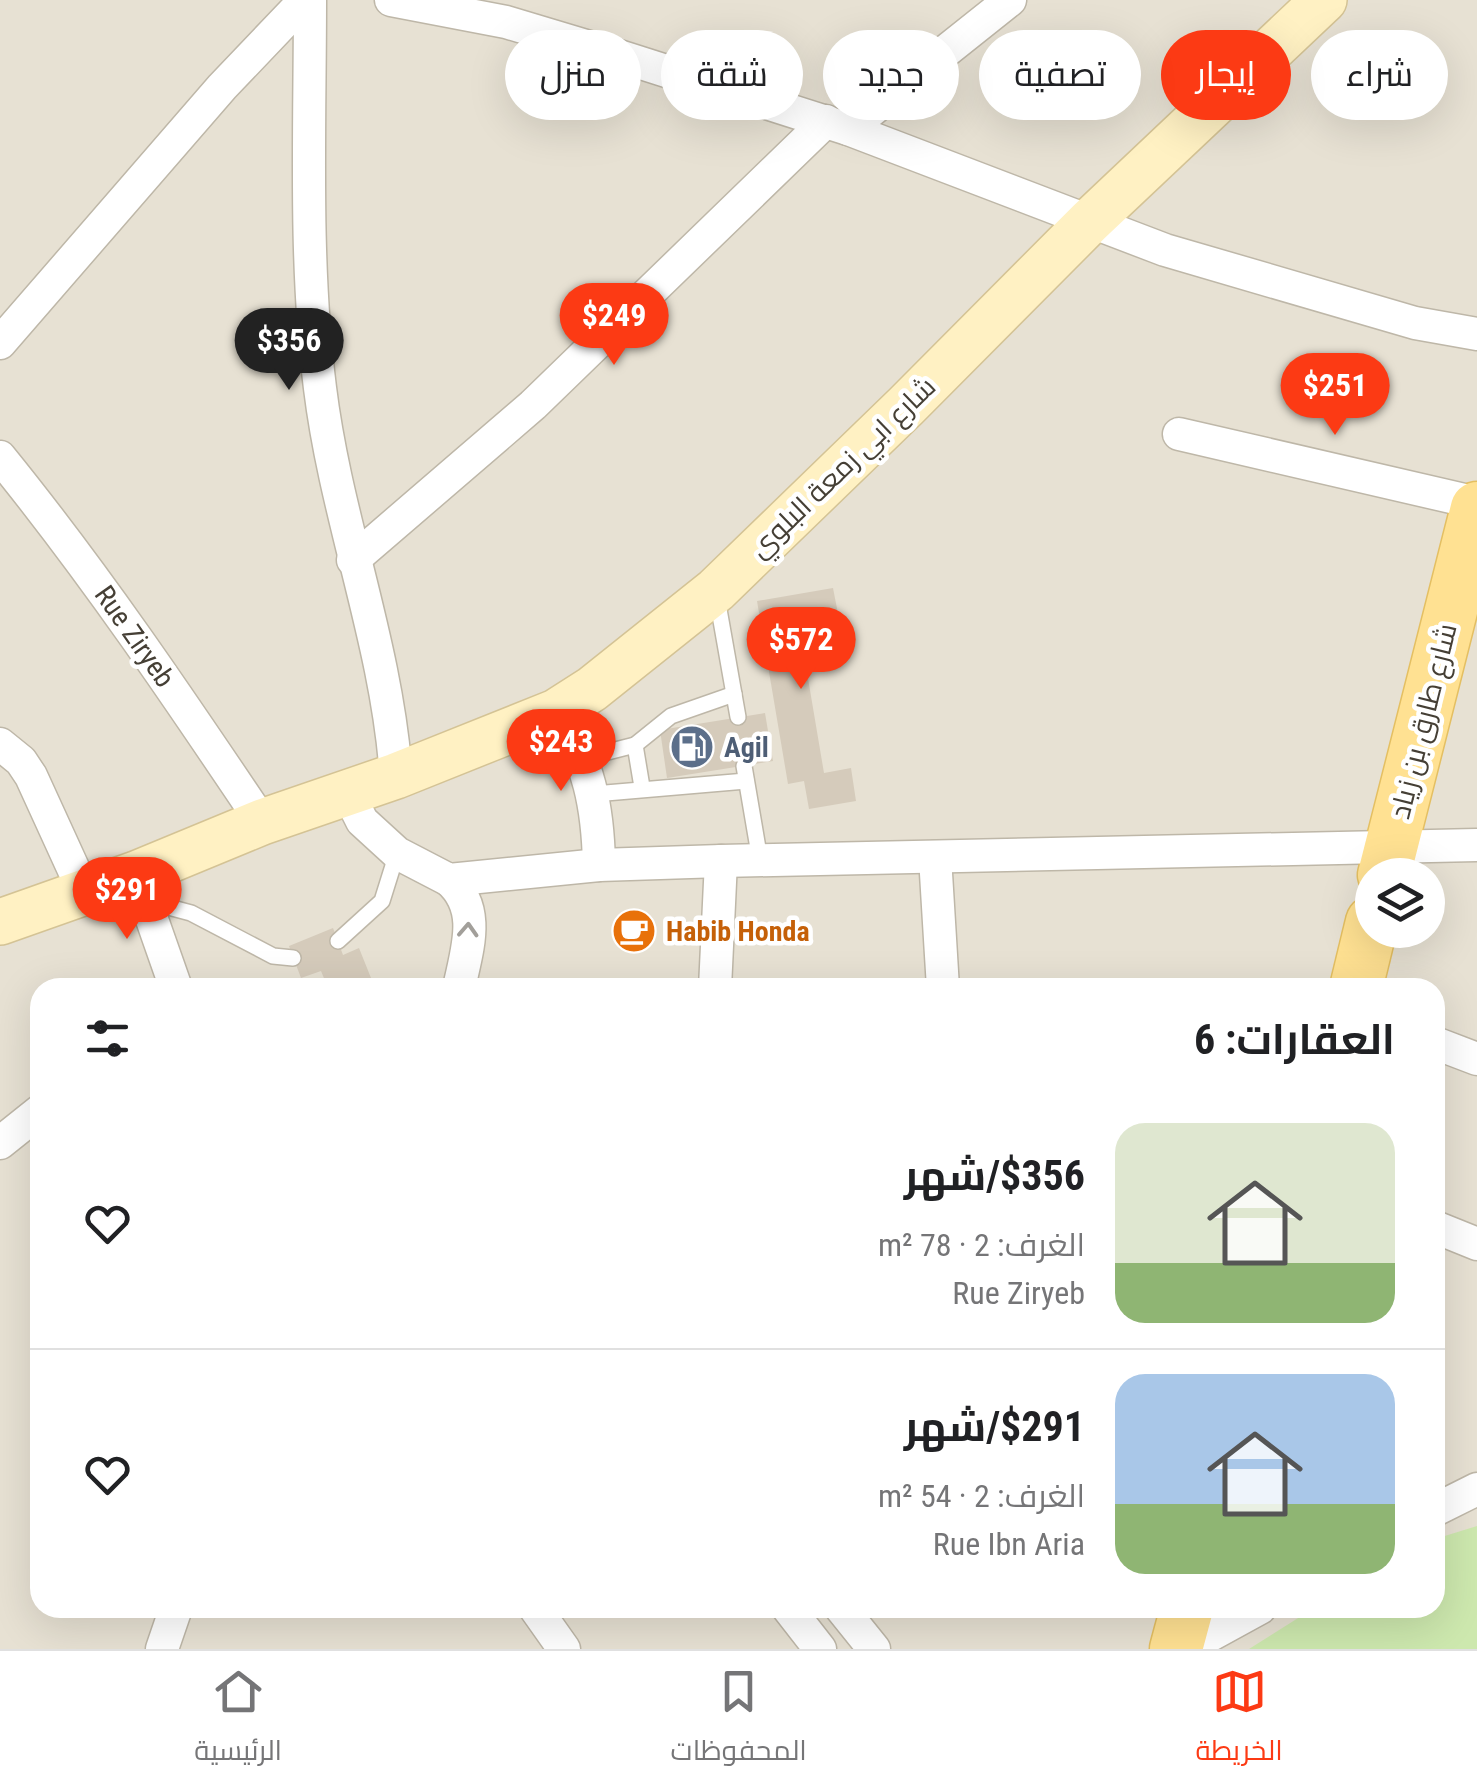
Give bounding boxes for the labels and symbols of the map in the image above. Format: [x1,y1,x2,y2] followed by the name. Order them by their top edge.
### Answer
[555,283,673,368] pin: $249
[230,308,348,393] pin: $356
[1276,353,1394,438] pin: $251
[742,370,946,568] street label: شارع ابي زمعة البلوي
[88,579,181,693] street label: Rue Ziryeb
[742,607,860,692] pin: $572
[1383,620,1466,823] street label: شارع طارق بن زياد
[502,709,620,794] pin: $243
[669,724,715,770] fuel station icon: Agil
[724,731,769,764] place label: Agil
[68,857,186,942] pin: $291
[611,908,657,954] cafe icon: Habib Honda
[666,915,810,948] place label: Habib Honda
[457,922,478,938] one-way arrow

